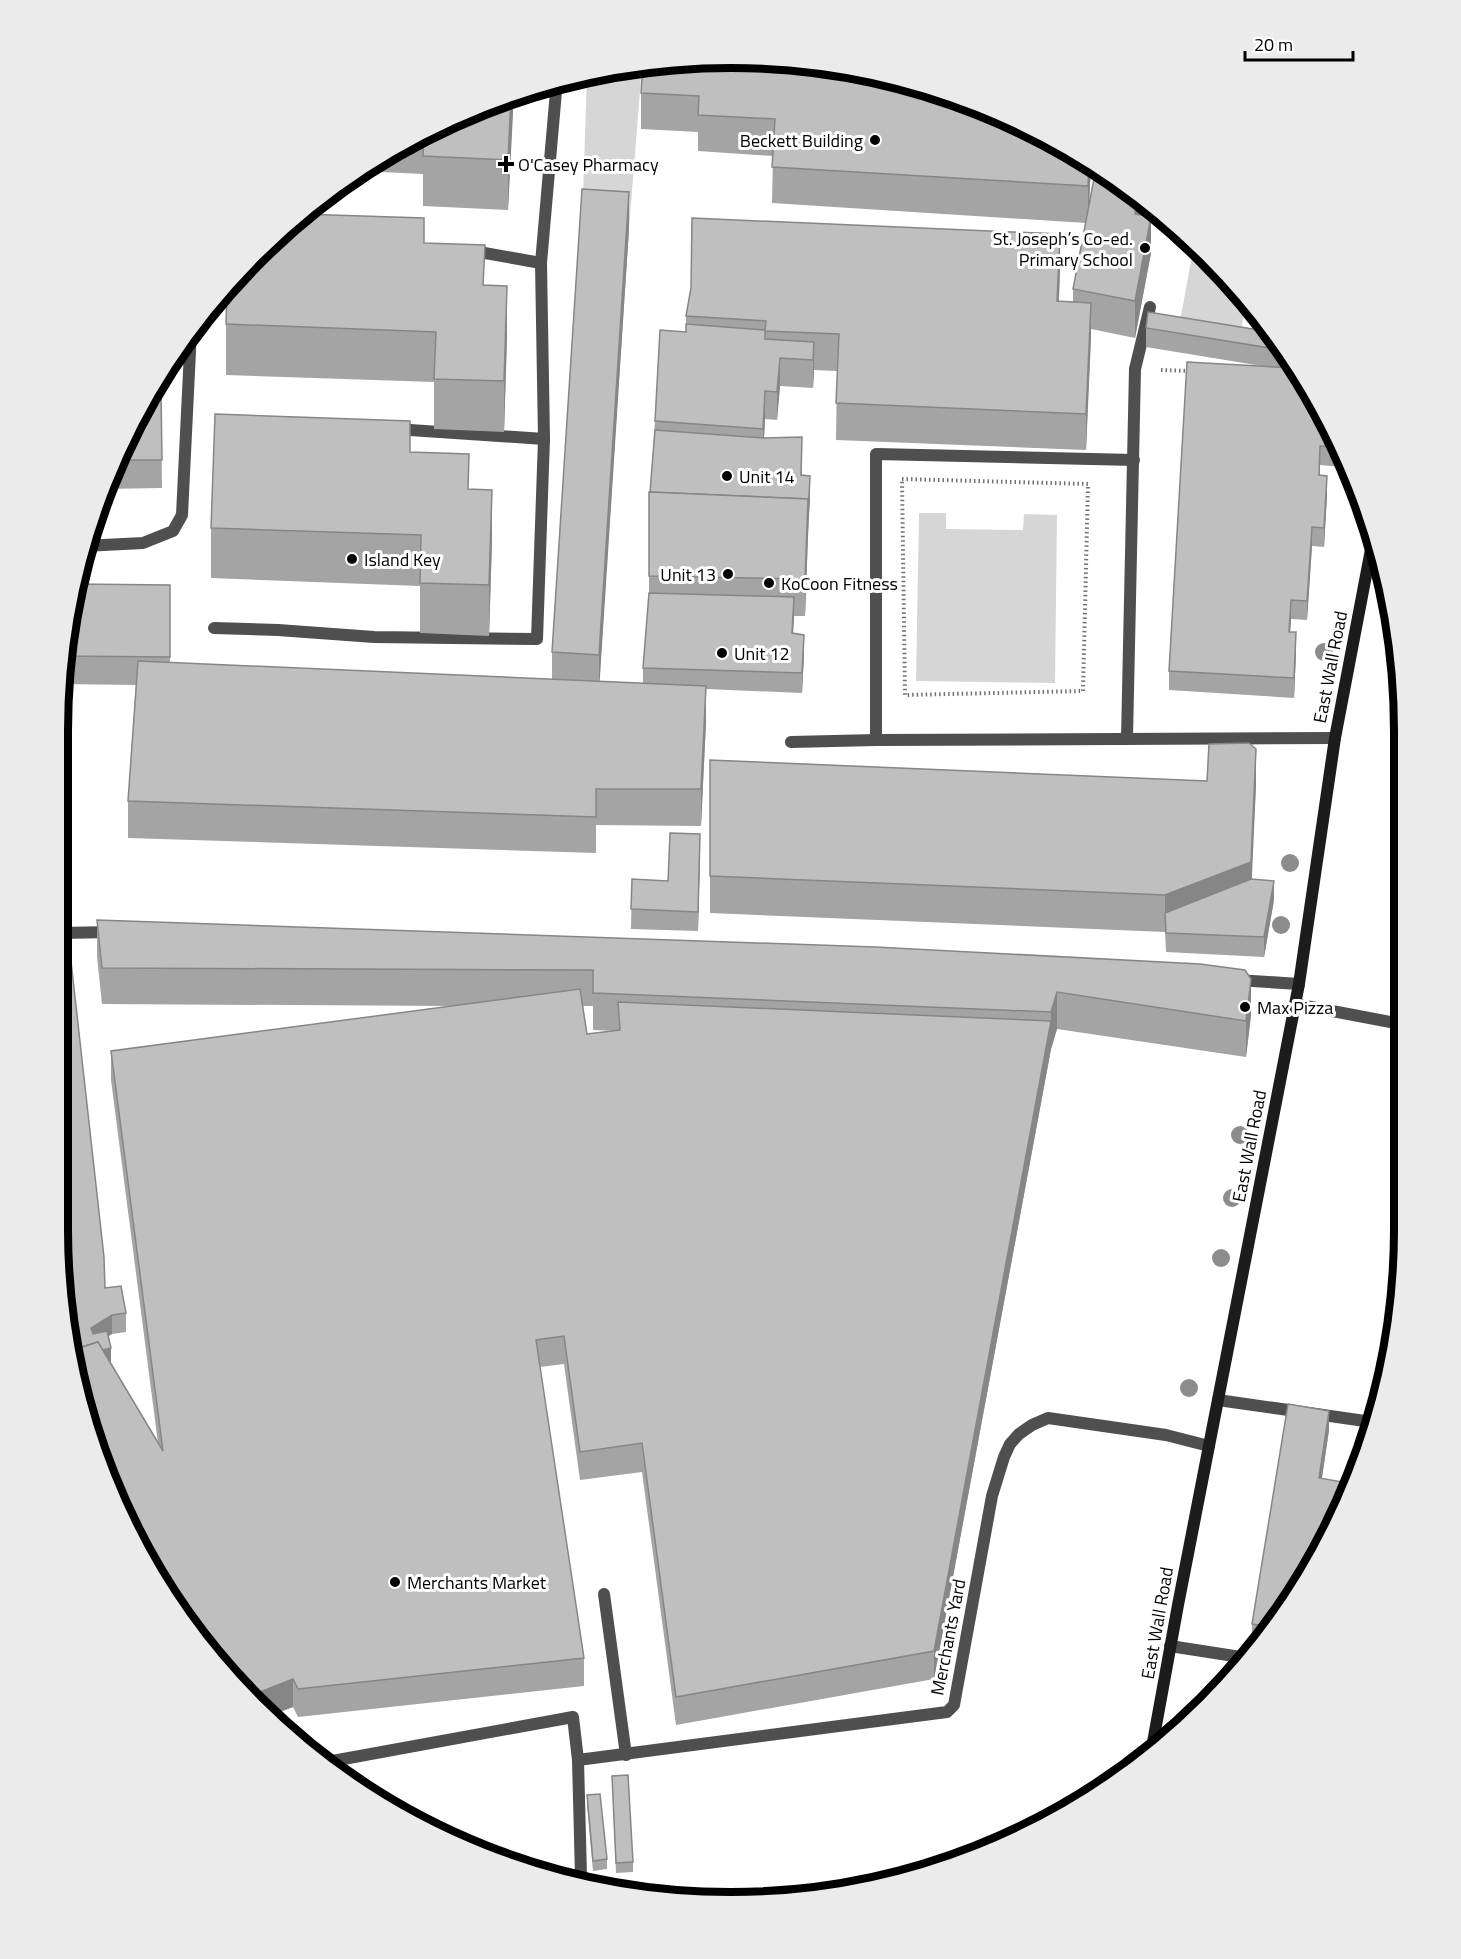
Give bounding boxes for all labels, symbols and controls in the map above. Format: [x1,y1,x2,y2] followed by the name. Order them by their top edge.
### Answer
[1245,24,1353,62] scale bar
[1254,31,1293,58] text: 20 m
[740,127,863,154] place label: Beckett Building
[868,133,882,147] marker: Beckett Building
[518,151,659,178] place label: O'Casey Pharmacy
[499,157,513,171] marker: O'Casey Pharmacy
[993,225,1133,273] place label: St. Joseph’s Co-ed. Primary School
[1138,241,1152,255] marker: St. Joseph’s Co-ed. Primary School
[739,463,795,490] place label: Unit 14
[720,469,734,483] marker: Unit 14
[364,546,441,573] place label: Island Key
[345,552,359,566] marker: Island Key
[660,561,716,588] place label: Unit 13
[721,567,735,581] marker: Unit 13
[781,570,898,597] place label: KoCoon Fitness
[762,576,776,590] marker: KoCoon Fitness
[1306,609,1354,725] street label: East Wall Road
[734,640,790,667] place label: Unit 12
[715,646,729,660] marker: Unit 12
[1257,994,1333,1021] place label: Max Pizza
[1238,1000,1252,1014] marker: Max Pizza
[1225,1088,1273,1204] street label: East Wall Road
[1134,1565,1180,1681] street label: East Wall Road
[407,1569,547,1596] place label: Merchants Market
[388,1575,402,1589] marker: Merchants Market
[923,1577,973,1697] street label: Merchants Yard

